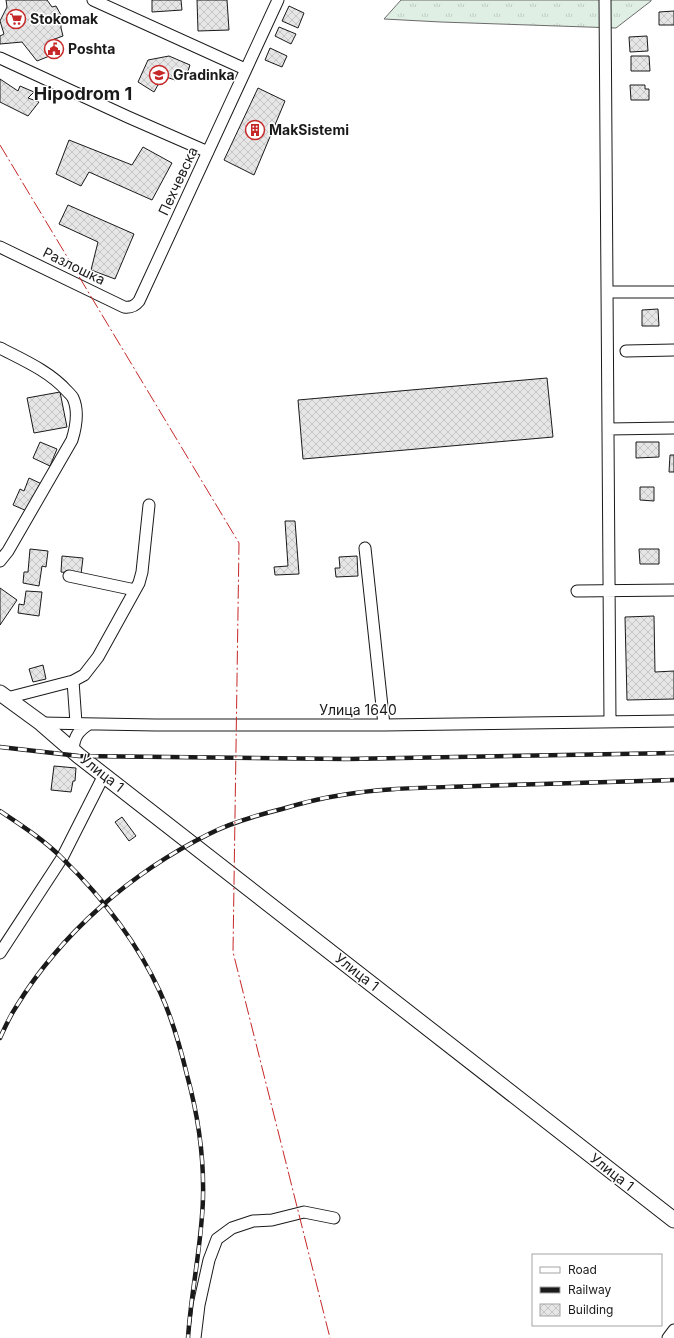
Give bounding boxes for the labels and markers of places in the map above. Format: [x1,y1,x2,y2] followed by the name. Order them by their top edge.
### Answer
[5,8,27,30] supermarket icon: Stokomak
[30,10,99,27] place label: Stokomak
[43,38,65,60] public building icon: Poshta
[68,40,115,57] place label: Poshta
[148,64,170,86] school or university icon: Gradinka
[173,66,235,83] place label: Gradinka
[244,119,266,141] building icon: MakSistemi
[269,121,349,138] place label: MakSistemi

